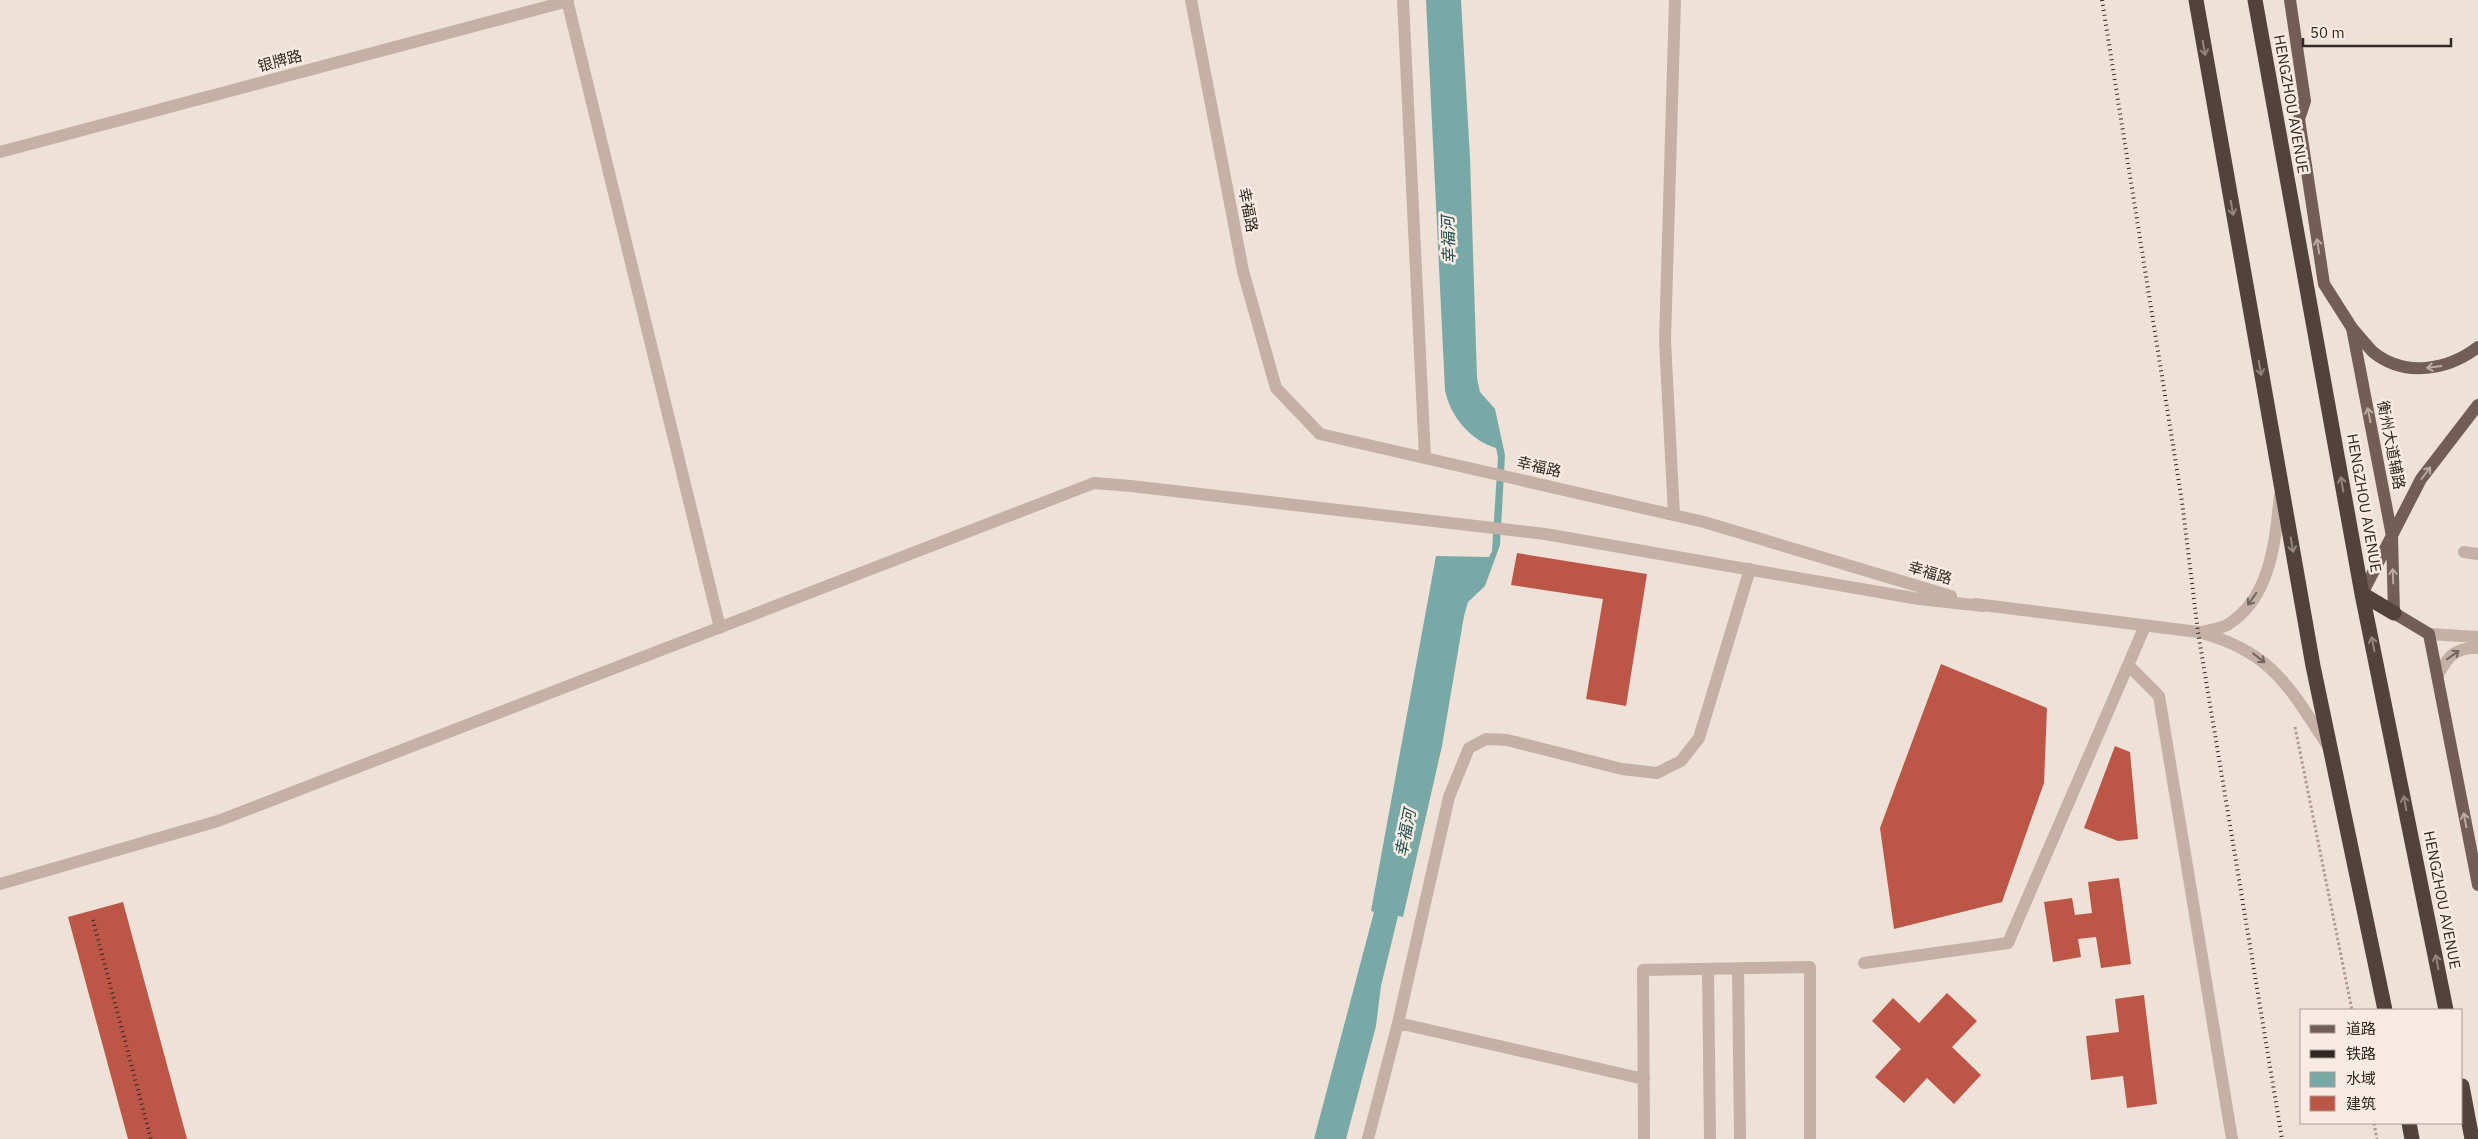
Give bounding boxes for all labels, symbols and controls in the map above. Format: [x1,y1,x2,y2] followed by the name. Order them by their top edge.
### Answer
[2303,15,2450,47] scale bar
[2310,23,2345,42] text: 50 m
[2270,33,2313,175] street label: HENGZHOU AVENUE
[2199,40,2209,56] one-way arrow
[256,46,304,76] street label: 银牌路
[1235,186,1262,234] street label: 幸福路
[2228,200,2238,216] one-way arrow
[1437,213,1459,264] water label: 幸福河
[2313,238,2323,254] one-way arrow
[2256,360,2266,376] one-way arrow
[2427,362,2443,372] one-way arrow
[2374,399,2409,491] street label: 衡州大道辅路
[2363,408,2373,424] one-way arrow
[2343,432,2386,574] street label: HENGZHOU AVENUE
[1515,452,1563,481] street label: 幸福路
[2421,466,2431,480] one-way arrow
[2337,477,2347,493] one-way arrow
[2287,537,2297,553] one-way arrow
[1906,557,1954,588] street label: 幸福路
[2388,568,2398,584] one-way arrow
[2247,592,2257,606] one-way arrow
[2367,636,2377,652] one-way arrow
[2446,650,2460,660] one-way arrow
[2252,653,2266,663] one-way arrow
[2399,796,2409,812] one-way arrow
[1391,805,1420,858] water label: 幸福河
[2460,812,2470,828] one-way arrow
[2420,829,2465,971] street label: HENGZHOU AVENUE
[2432,955,2441,971] one-way arrow
[2300,1009,2463,1124] legend
[2346,1019,2376,1038] text: 道路
[2346,1044,2376,1063] text: 铁路
[2346,1069,2376,1088] text: 水域
[2346,1094,2376,1113] text: 建筑

